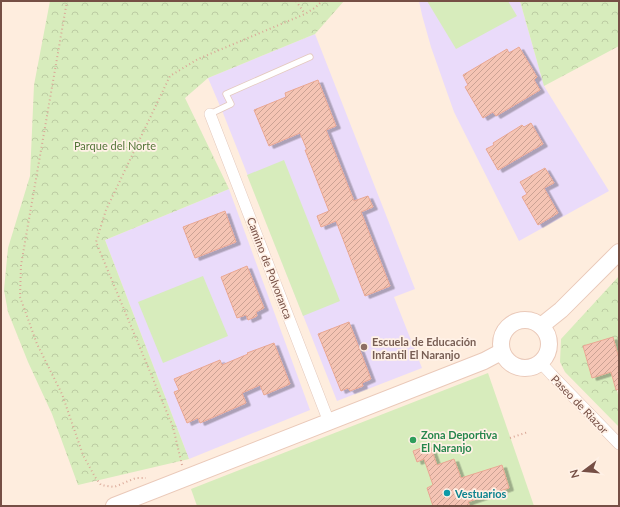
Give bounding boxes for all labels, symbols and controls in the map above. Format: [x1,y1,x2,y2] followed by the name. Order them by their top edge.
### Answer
[74,139,156,152] park label: Parque del Norte
[245,215,295,321] street label: Camino de Polvoranca
[372,335,476,361] place label: Escuela de Educación Infantil El Naranjo
[359,342,369,352] marker: Escuela de Educación Infantil El Naranjo
[549,372,611,436] street label: Paseo de Riazor
[421,428,497,454] place label: Zona Deportiva El Naranjo
[408,435,418,445] marker: Zona Deportiva El Naranjo
[564,451,604,491] north arrow
[566,468,581,480] text: N
[454,487,507,500] place label: Vestuarios
[442,488,452,498] marker: Vestuarios

